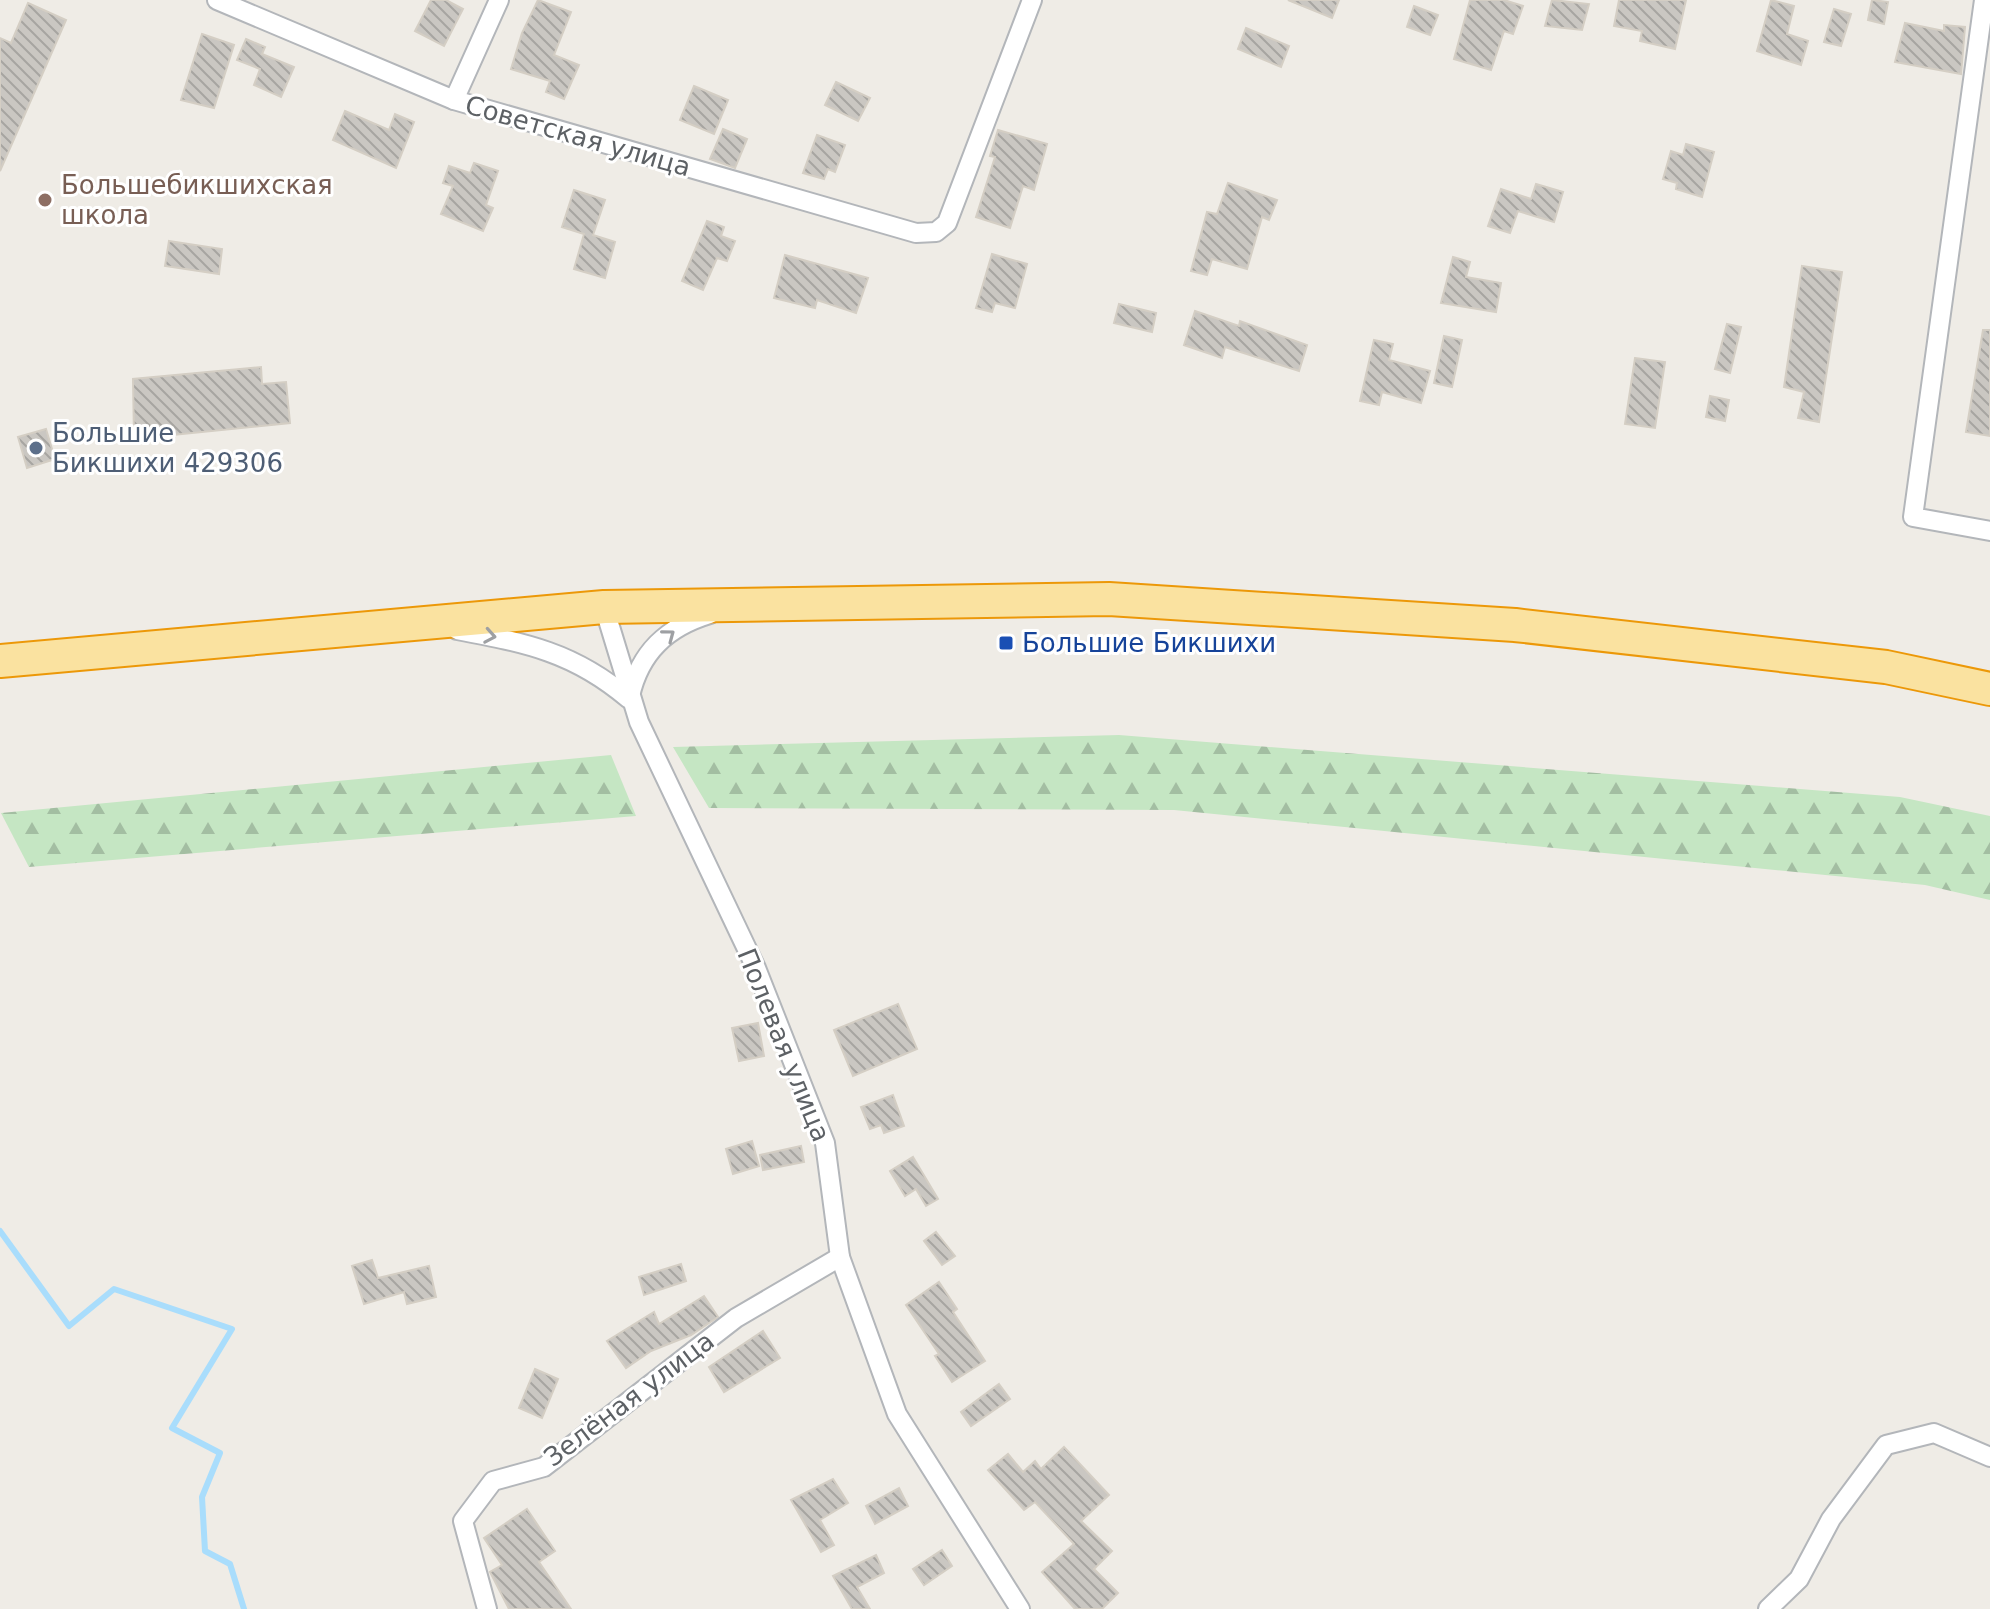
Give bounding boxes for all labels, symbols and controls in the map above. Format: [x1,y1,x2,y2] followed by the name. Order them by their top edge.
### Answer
[462,89,694,183] street label: Советская улица
[61,170,333,230] place label: Большебикшихская школа
[36,191,54,209] marker: Большебикшихская школа
[52,418,283,478] place label: Большие Бикшихи 429306
[27,439,45,457] marker: Большие Бикшихи 429306
[484,627,497,644] one-way arrow
[1022,628,1276,658] place label: Большие Бикшихи
[660,631,675,645] one-way arrow
[997,634,1015,652] marker: Большие Бикшихи
[732,944,836,1146] street label: Полевая улица
[538,1325,720,1473] street label: Зелёная улица

